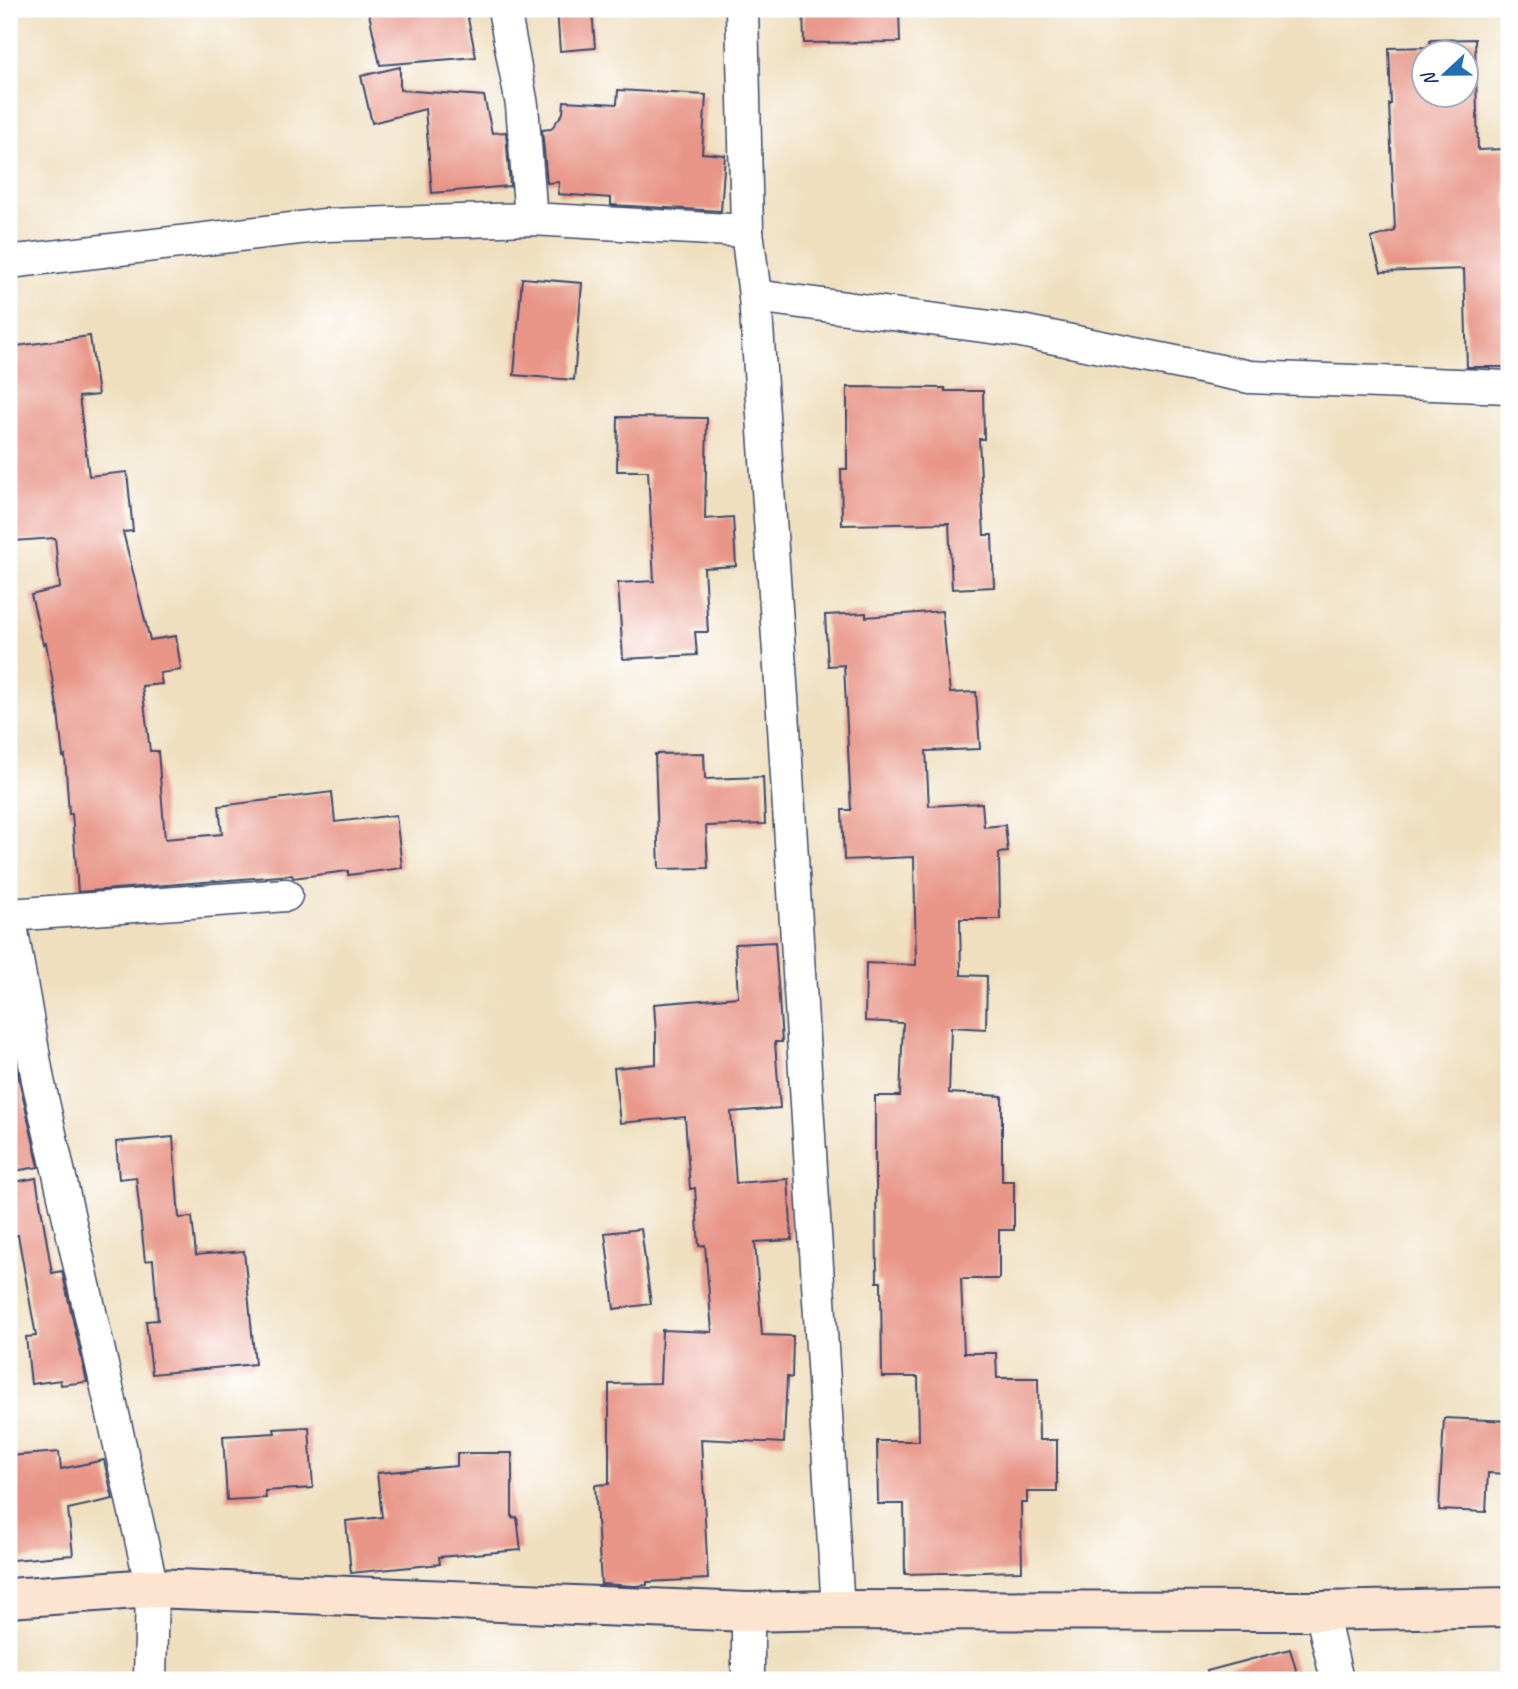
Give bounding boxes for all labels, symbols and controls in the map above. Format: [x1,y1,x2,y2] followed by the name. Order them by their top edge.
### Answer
[1410,38,1480,108] north arrow
[1416,67,1443,90] text: N

